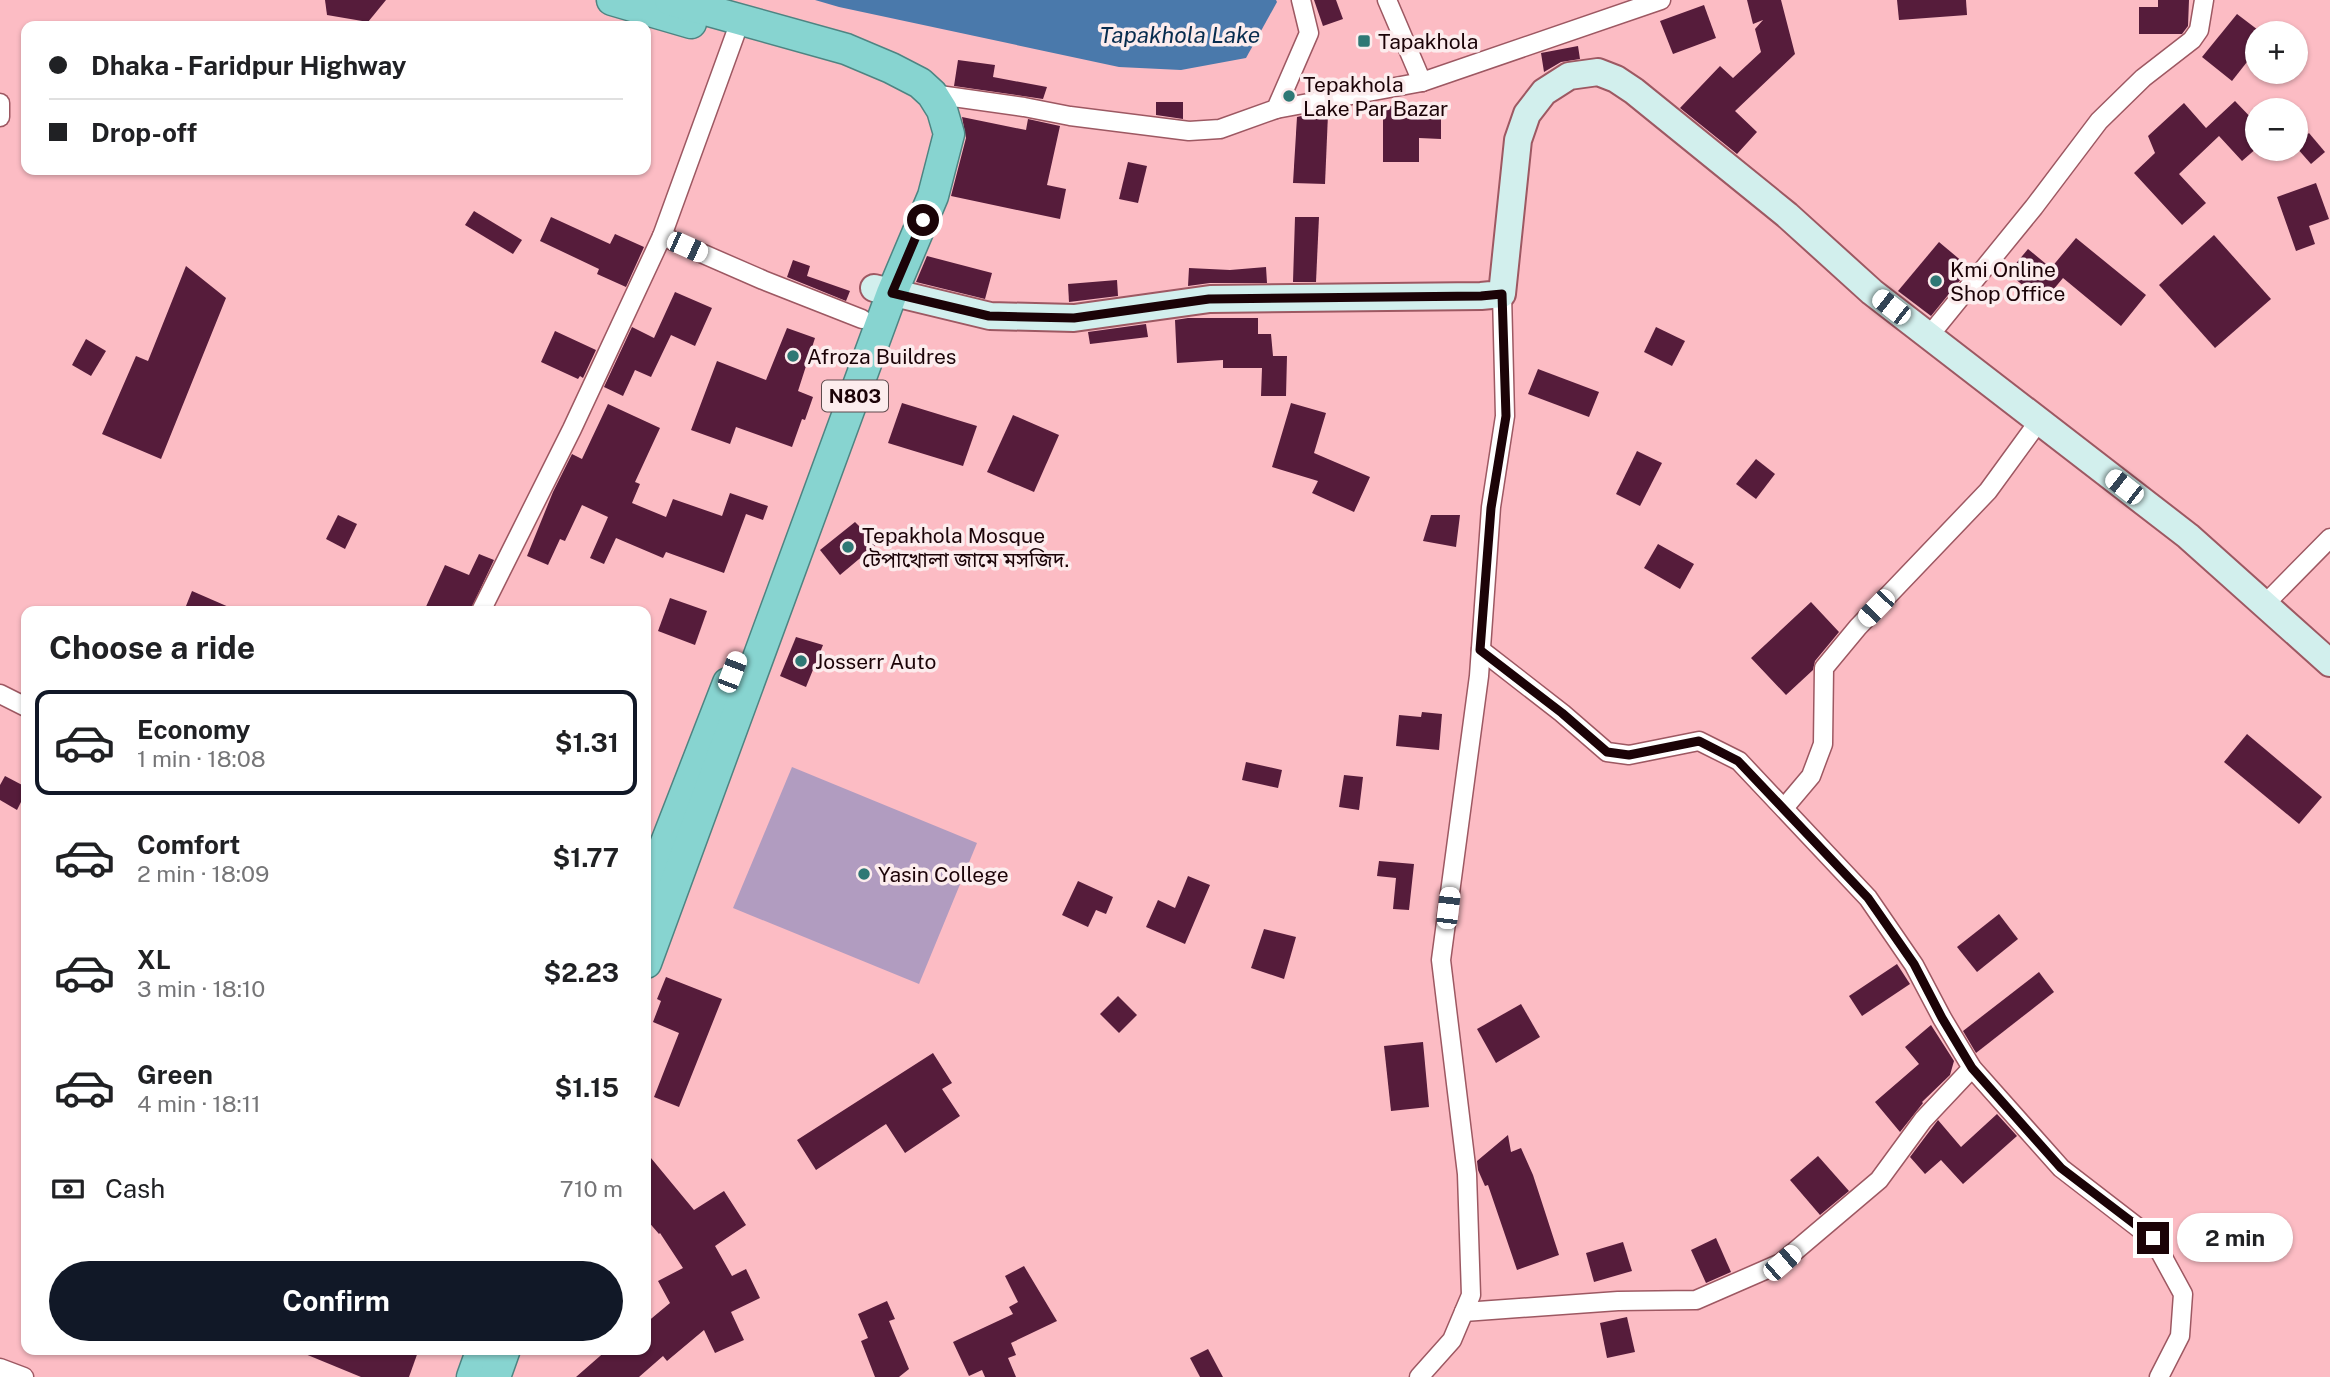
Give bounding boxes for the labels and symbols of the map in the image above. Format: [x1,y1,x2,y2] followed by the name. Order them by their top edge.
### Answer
[1100,21,1260,48] water label: Tapakhola Lake
[1378,29,1478,54] place label: Tapakhola
[1356,33,1372,49] marker: Tapakhola
[1303,72,1448,121] place label: Tepakhola Lake Par Bazar
[1281,88,1297,104] marker: Tepakhola Lake Par Bazar
[907,204,939,236] route start
[664,229,711,265] car
[1950,257,2065,306] place label: Kmi Online Shop Office
[1928,273,1944,289] marker: Kmi Online Shop Office
[1868,286,1915,328] car
[807,344,956,369] place label: Afroza Buildres
[785,348,801,364] marker: Afroza Buildres
[822,380,888,412] road number: N803
[2101,466,2148,508] car
[862,523,1069,572] place label: Tepakhola Mosque টেপাখোলা জামে মসজিদ.
[840,539,856,555] marker: Tepakhola Mosque টেপাখোলা জামে মসজিদ.
[1854,586,1899,630] car
[715,649,750,695] car
[815,649,936,674] place label: Josserr Auto
[793,653,809,669] marker: Josserr Auto
[878,862,1009,887] place label: Yasin College
[856,866,872,882] marker: Yasin College
[1436,886,1461,930] car
[2178,1214,2293,1262] callout: 2 min
[2137,1222,2169,1254] route end
[1760,1241,1805,1285] car

